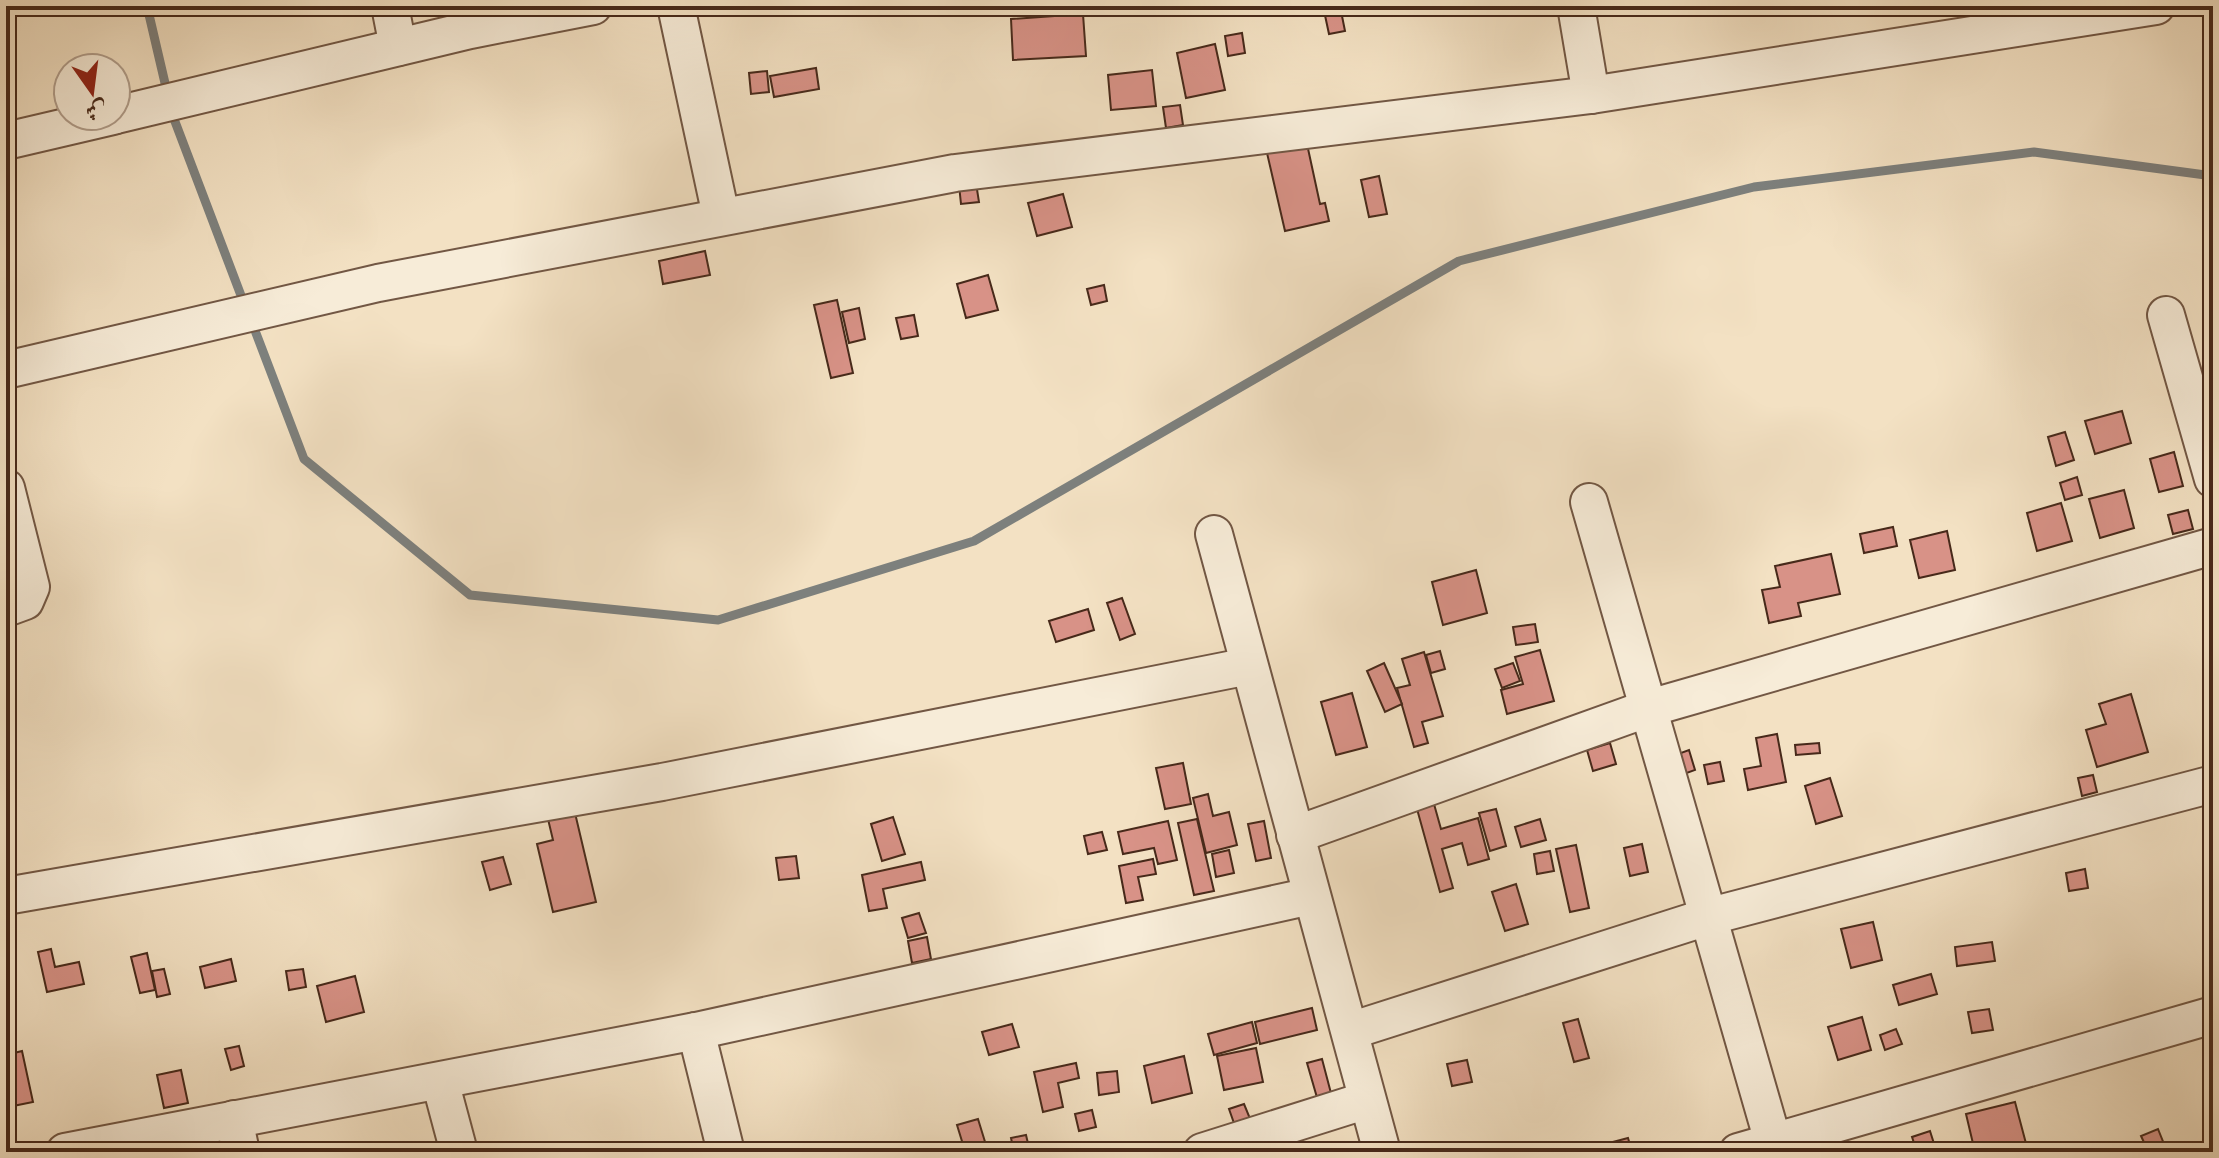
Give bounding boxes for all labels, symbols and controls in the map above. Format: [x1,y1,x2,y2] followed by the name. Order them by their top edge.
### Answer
[52,52,132,132] north arrow
[82,90,111,127] text: ش

